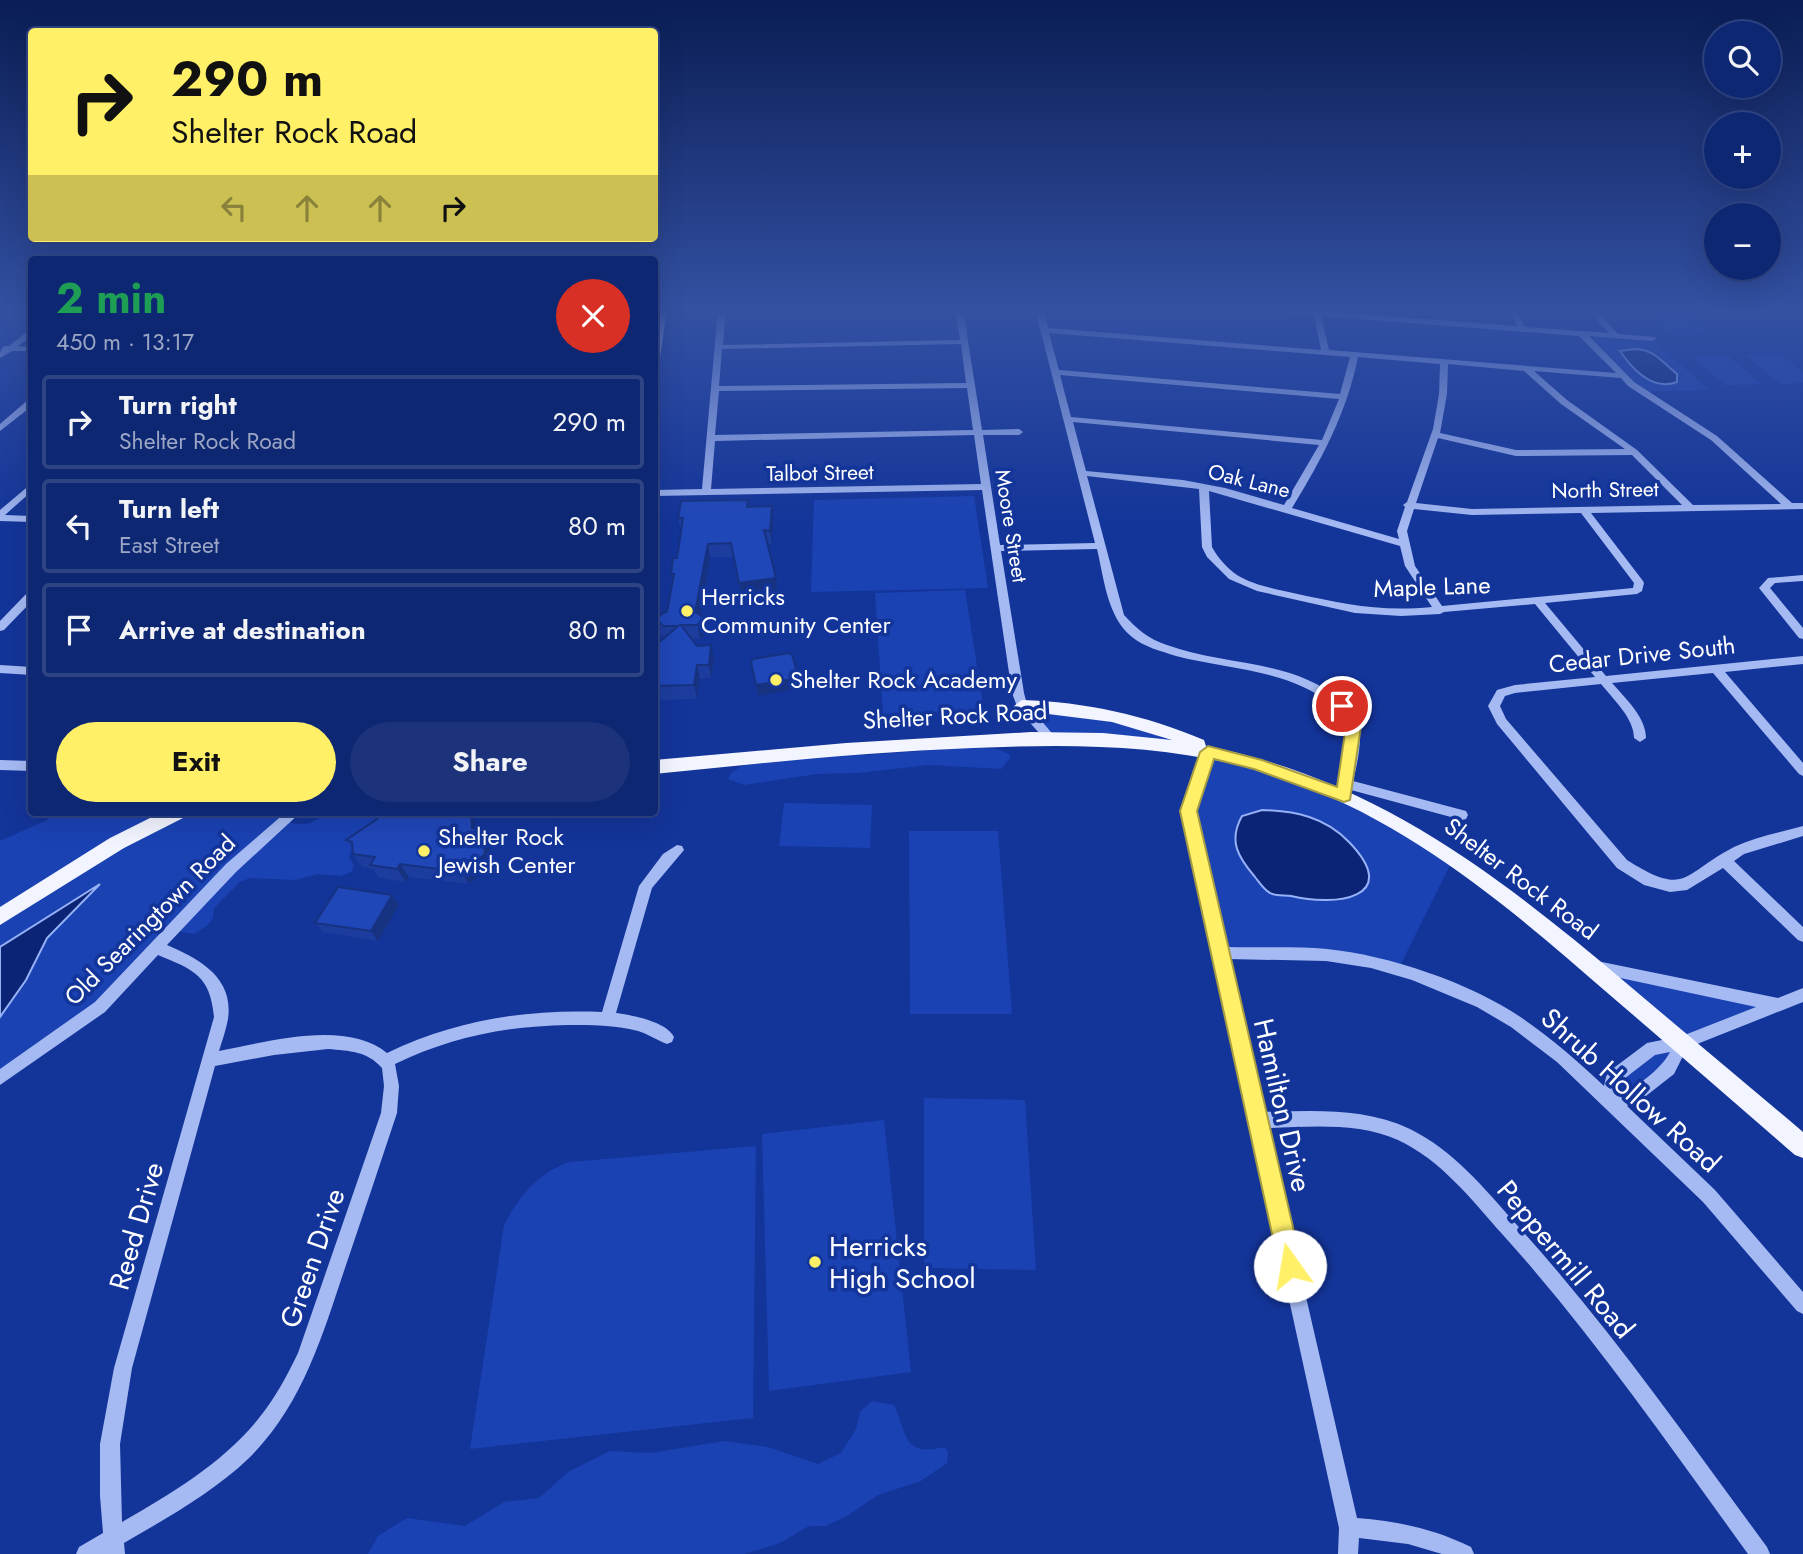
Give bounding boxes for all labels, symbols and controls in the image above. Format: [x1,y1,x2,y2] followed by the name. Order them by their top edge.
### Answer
[1704,21,1781,280] map controls
[1704,21,1781,98] button: search
[171,44,323,114] text: 290 m
[56,56,147,147] icon: right
[171,109,417,155] text: Shelter Rock Road
[1704,112,1781,189] button: +
[215,189,253,227] icon: left
[288,189,326,227] icon: ahead
[361,189,399,227] icon: ahead
[434,189,472,227] icon: right
[1704,203,1781,280] button: −
[56,268,166,329] text: 2 min
[556,279,630,353] button: close
[56,325,194,359] text: 450 m · 13:17
[119,386,237,424] text: Turn right
[60,403,98,441] icon: right
[553,403,626,441] text: 290 m
[119,424,296,458] text: Shelter Rock Road
[1205,456,1293,506] street label: Oak Lane
[766,457,874,489] street label: Talbot Street
[987,467,1035,585] street label: Moore Street
[1551,474,1659,506] street label: North Street
[119,490,219,528] text: Turn left
[60,507,98,545] icon: left
[568,507,626,545] text: 80 m
[119,528,219,562] text: East Street
[1373,567,1491,606] street label: Maple Lane
[701,579,891,642] place label: Herricks Community Center
[679,603,695,619] marker: Herricks Community Center
[60,611,98,649] icon: arrive
[119,611,366,649] text: Arrive at destination
[568,611,626,649] text: 80 m
[1547,627,1737,682] street label: Cedar Drive South
[790,662,1017,697] place label: Shelter Rock Academy
[768,672,784,688] marker: Shelter Rock Academy
[1312,676,1372,736] pin
[1323,687,1361,725] icon: arrive
[862,693,1048,738] street label: Shelter Rock Road
[56,722,336,802] button: Exit
[350,722,630,802] button: Share
[1437,809,1606,948] street label: Shelter Rock Road
[435,819,576,882] place label: Shelter Rock Jewish Center
[56,826,243,1013] street label: Old Searingtown Road
[416,843,432,859] marker: Shelter Rock Jewish Center
[1532,998,1730,1182] street label: Shrub Hollow Road
[1243,1015,1322,1196] street label: Hamilton Drive
[99,1157,174,1295] street label: Reed Drive
[1487,1171,1644,1347] street label: Peppermill Road
[269,1183,355,1333] street label: Green Drive
[829,1226,976,1299] place label: Herricks High School
[1253,1229,1327,1303] position arrow
[807,1254,823,1270] marker: Herricks High School

